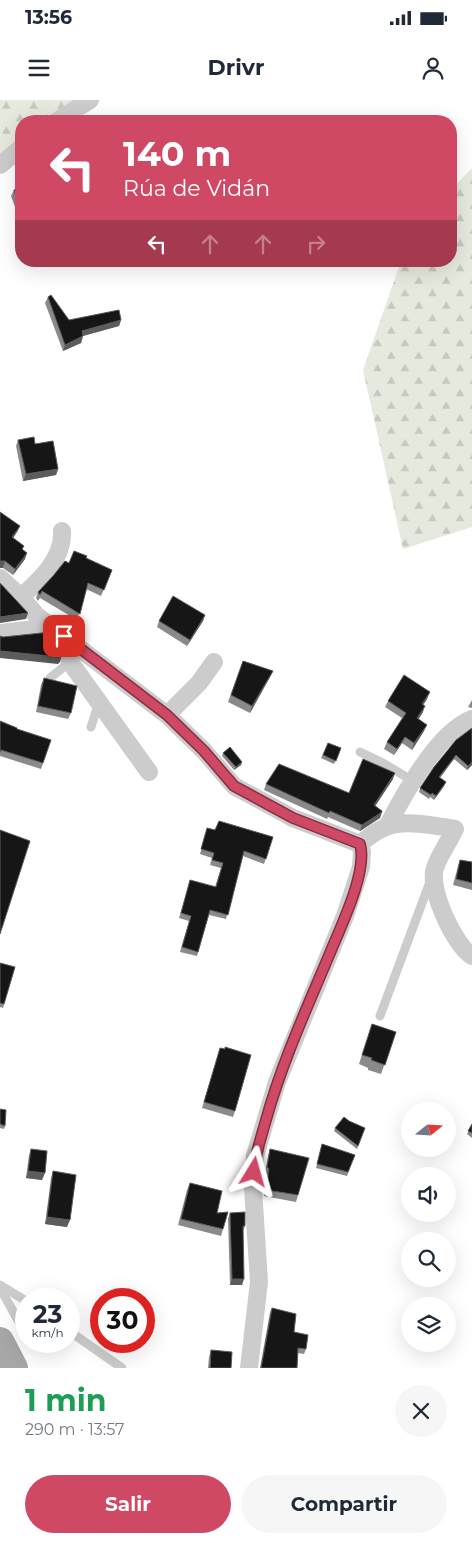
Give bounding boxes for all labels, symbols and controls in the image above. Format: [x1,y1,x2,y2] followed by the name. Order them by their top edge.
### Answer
[25,6,72,29] text: 13:56
[25,54,53,82] icon: menu
[208,54,264,81] text: Drivr
[419,54,447,82] icon: person
[123,132,231,175] text: 140 m
[40,135,105,200] icon: left
[123,175,270,202] text: Rúa de Vidán
[143,230,171,258] icon: left
[196,230,224,258] icon: ahead
[249,230,277,258] icon: ahead
[302,230,330,258] icon: right
[43,615,85,657] pin
[50,622,78,650] icon: arrive
[401,1102,456,1158] north arrow
[401,1102,456,1352] map controls
[227,1145,279,1197] position arrow
[401,1167,456,1222] button: sound
[401,1232,456,1287] button: search
[90,1288,155,1353] speed limit sign: 30
[401,1297,456,1352] button: layers
[33,1299,62,1329] text: 23
[31,1325,64,1340] text: km/h
[25,1382,106,1419] text: 1 min
[395,1385,447,1437] button: close
[25,1420,124,1439] text: 290 m · 13:57
[25,1475,231,1533] button: Salir
[241,1475,447,1533] button: Compartir

